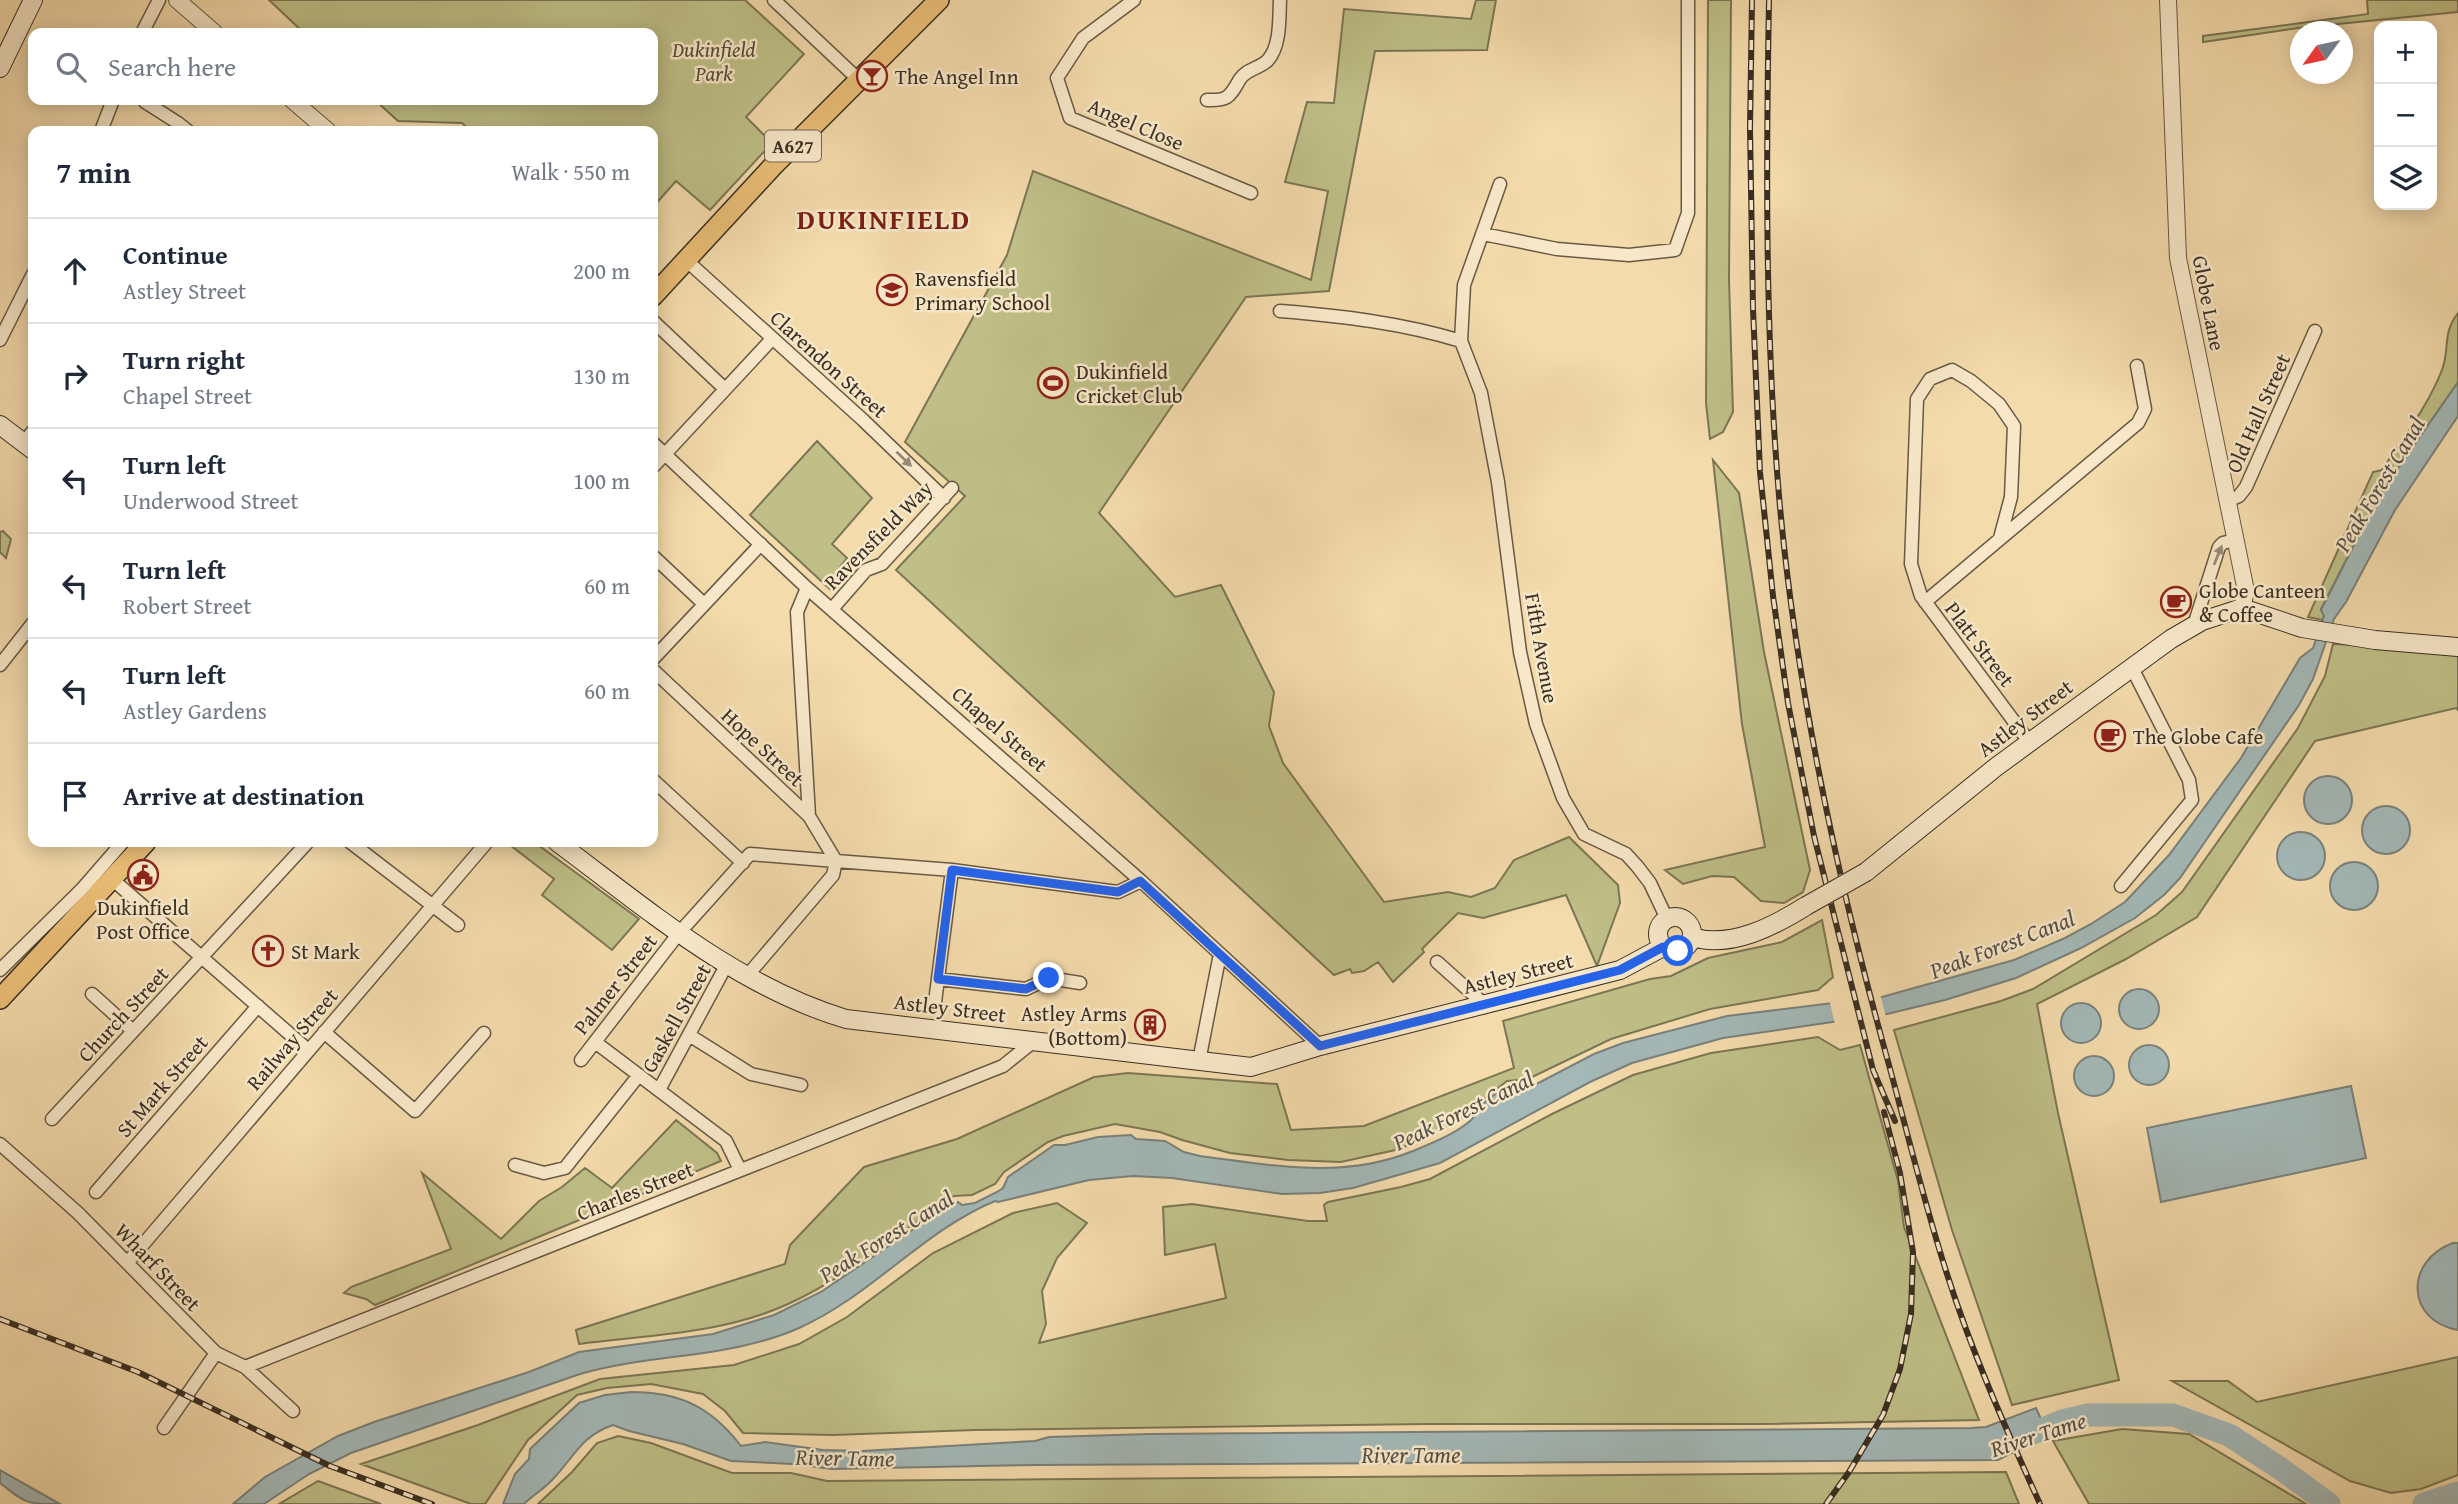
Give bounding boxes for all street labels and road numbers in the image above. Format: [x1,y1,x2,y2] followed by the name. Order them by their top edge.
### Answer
[1083,90,1189,158] street label: Angel Close
[765,130,821,162] road number: A627
[2185,253,2233,353] street label: Globe Lane
[763,303,895,426] street label: Clarendon Street
[2218,348,2298,478] street label: Old Hall Street
[816,473,940,597] street label: Ravensfield Way
[1517,591,1567,706] street label: Fifth Avenue
[1938,595,2023,694] street label: Platt Street
[1971,671,2080,764] street label: Astley Street
[945,679,1055,780] street label: Chapel Street
[715,700,812,794] street label: Hope Street
[566,927,665,1041] street label: Palmer Street
[1460,944,1577,1002] street label: Astley Street
[633,957,719,1078] street label: Gaskell Street
[70,959,176,1069] street label: Church Street
[239,981,346,1097] street label: Railway Street
[892,986,1008,1030] street label: Astley Street
[109,1028,216,1144] street label: St Mark Street
[572,1153,699,1229] street label: Charles Street
[108,1216,209,1319] street label: Wharf Street

